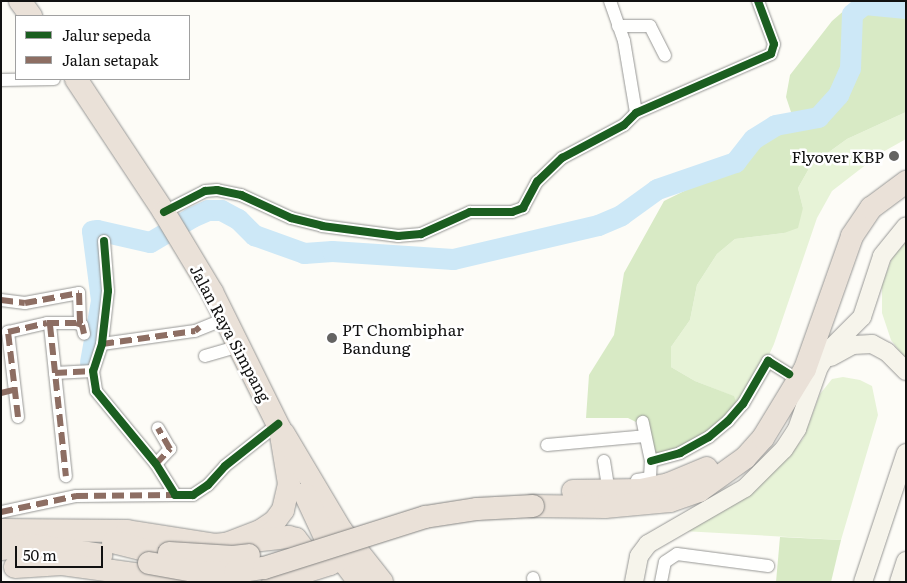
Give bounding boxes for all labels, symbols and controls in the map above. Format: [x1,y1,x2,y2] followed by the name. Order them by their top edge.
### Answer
[15,15,190,80] legend
[62,23,151,46] text: Jalur sepeda
[62,48,158,71] text: Jalan setapak
[791,146,884,166] place label: Flyover KBP
[888,150,900,162] marker: Flyover KBP
[187,261,275,405] street label: Jalan Raya Simpang
[342,319,464,357] place label: PT Chombiphar Bandung
[326,332,338,344] marker: PT Chombiphar Bandung
[18,536,105,568] scale bar
[23,543,57,566] text: 50 m

